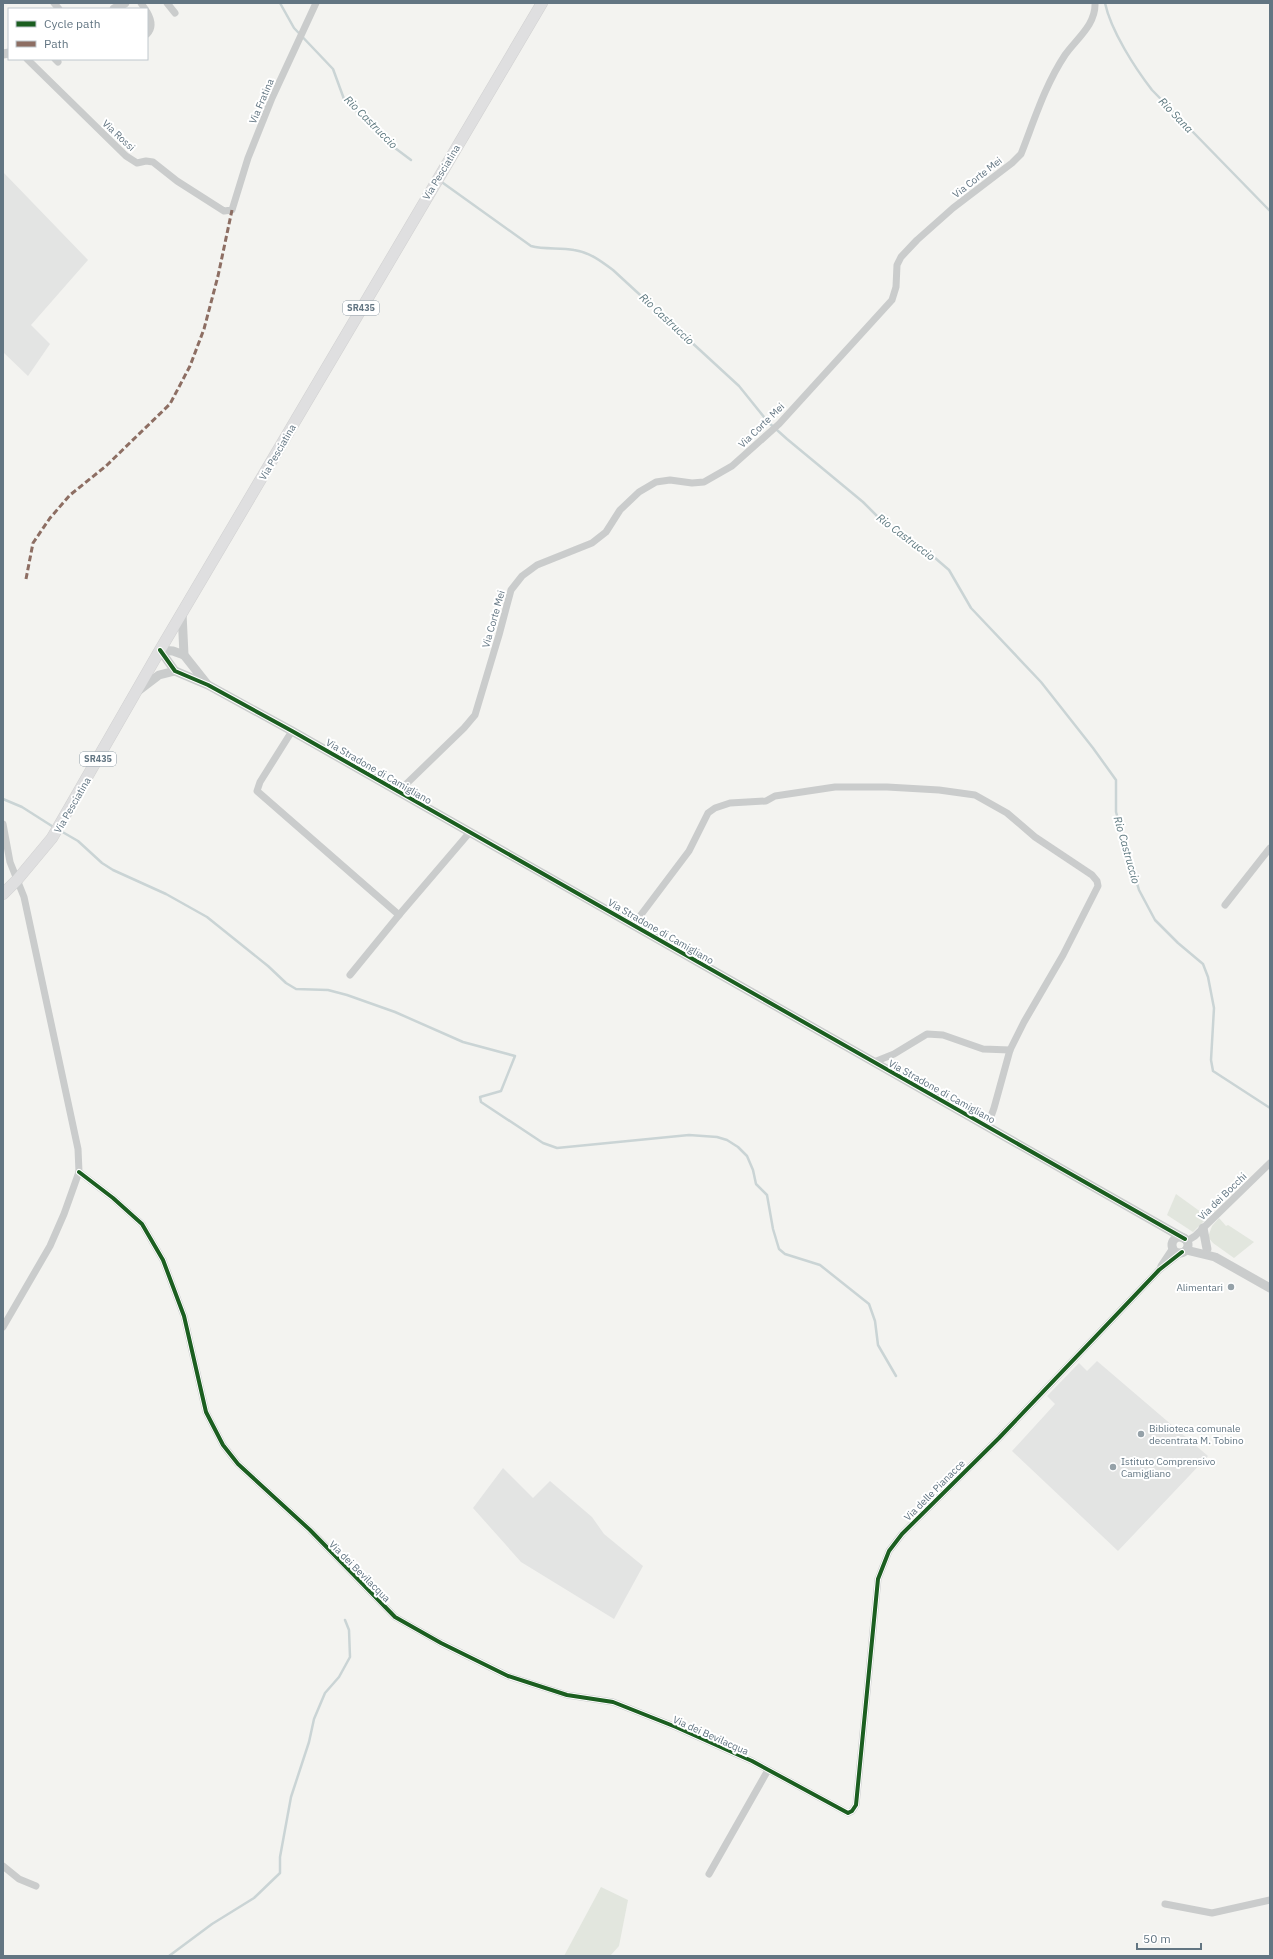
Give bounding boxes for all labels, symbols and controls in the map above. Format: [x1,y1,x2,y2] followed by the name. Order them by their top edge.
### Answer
[8,8,148,60] legend
[44,16,101,31] text: Cycle path
[44,36,69,51] text: Path
[246,76,277,126] street label: Via Fratina
[341,92,401,152] water label: Rio Castruccio
[1156,94,1196,136] water label: Rio Sana
[99,117,138,154] street label: Via Rossi
[420,142,463,202] street label: Via Pesciatina
[950,154,1005,201] street label: Via Corte Mei
[637,290,697,348] water label: Rio Castruccio
[343,301,379,315] road number: SR435
[736,400,787,451] street label: Via Corte Mei
[256,421,299,483] street label: Via Pesciatina
[874,510,938,564] water label: Rio Castruccio
[479,589,508,649] street label: Via Corte Mei
[324,736,434,807] street label: Via Stradone di Camigliano
[80,752,116,766] road number: SR435
[51,774,94,836] street label: Via Pesciatina
[1111,815,1143,885] water label: Rio Castruccio
[606,896,716,967] street label: Via Stradone di Camigliano
[886,1057,998,1126] street label: Via Stradone di Camigliano
[1195,1170,1249,1223] street label: Via dei Bocchi
[1176,1281,1223,1294] place label: Alimentari
[1226,1282,1236,1292] marker: Alimentari
[1149,1422,1244,1447] place label: Biblioteca comunale decentrata M. Tobino
[1136,1429,1146,1439] marker: Biblioteca comunale decentrata M. Tobino
[1121,1455,1216,1480] place label: Istituto Comprensivo Camigliano
[901,1457,968,1524] street label: Via delle Pianacce
[1108,1462,1118,1472] marker: Istituto Comprensivo Camigliano
[326,1538,394,1605] street label: Via dei Bevilacqua
[671,1713,751,1758] street label: Via dei Bevilacqua
[1137,1925,1201,1951] scale bar
[1143,1931,1171,1946] text: 50 m

